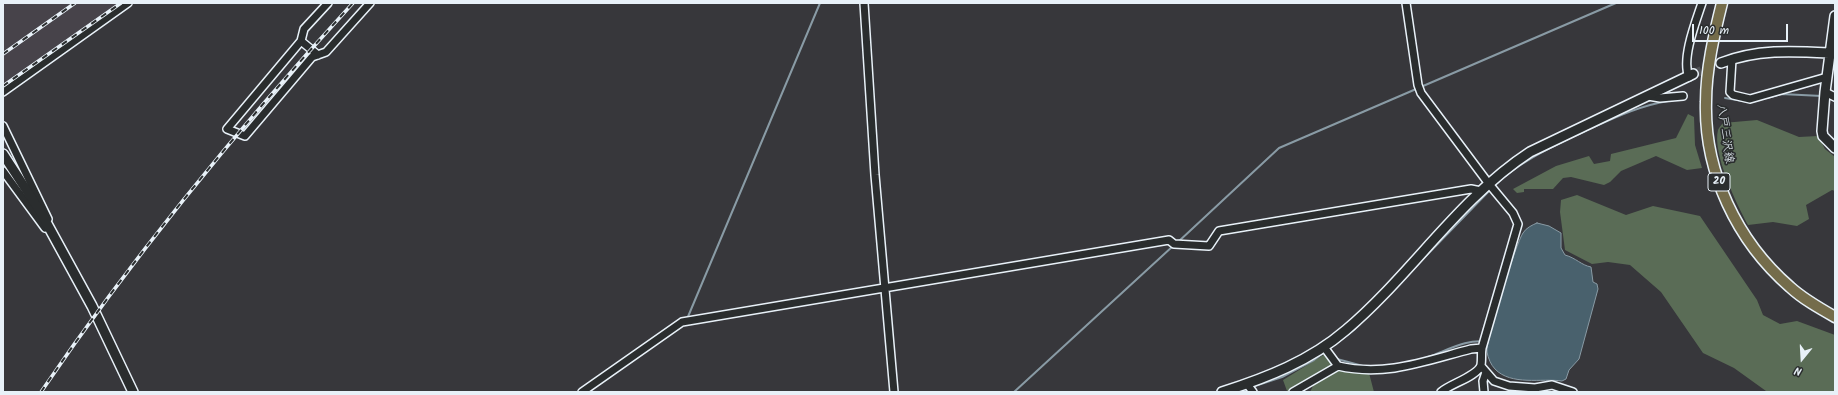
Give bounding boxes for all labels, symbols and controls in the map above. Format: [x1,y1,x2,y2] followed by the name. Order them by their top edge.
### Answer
[1694,16,1790,42] scale bar
[1699,21,1729,40] text: 100 m
[1713,103,1735,165] street label: 八戸三沢線
[1708,173,1730,191] road number: 20
[1782,339,1822,379] north arrow
[1792,361,1804,380] text: N

